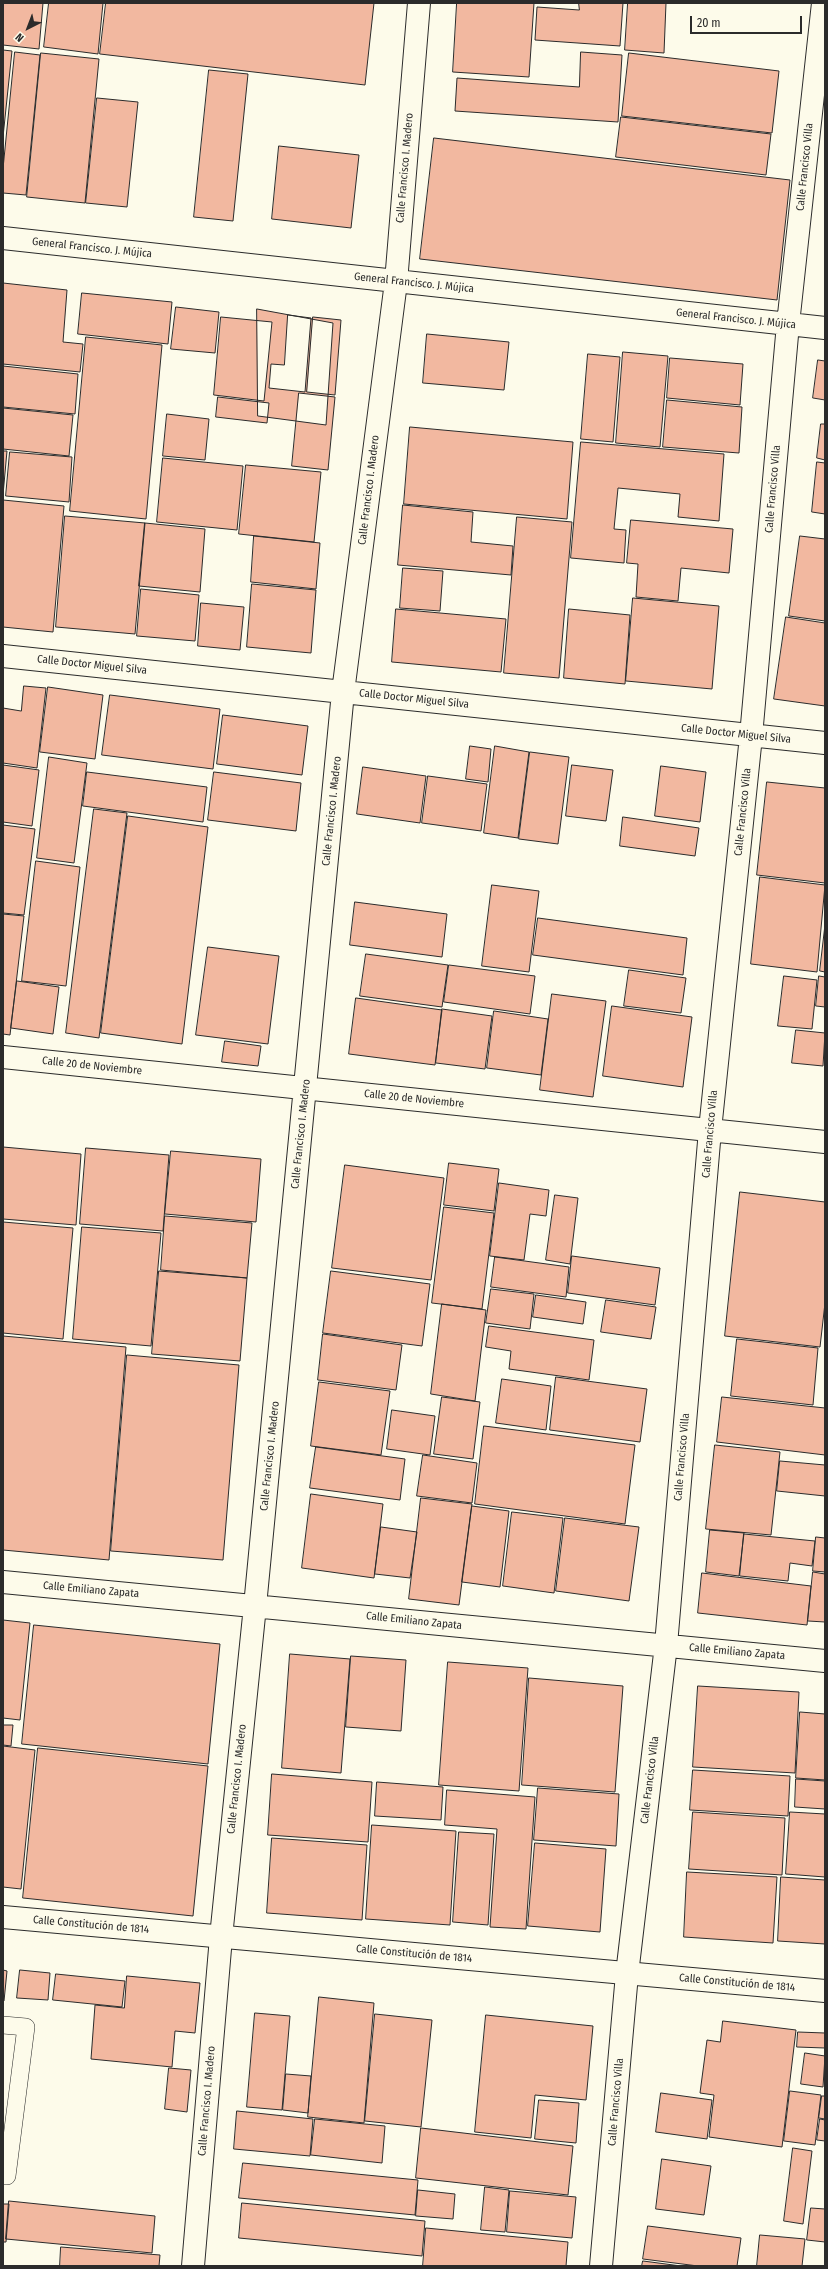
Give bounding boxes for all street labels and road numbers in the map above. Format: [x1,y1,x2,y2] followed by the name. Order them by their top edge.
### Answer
[394,112,416,224] street label: Calle Francisco I. Madero
[794,122,816,212] street label: Calle Francisco Villa
[31,235,153,261] street label: General Francisco. J. Mújica
[353,270,475,296] street label: General Francisco. J. Mújica
[675,306,797,332] street label: General Francisco. J. Mújica
[356,434,382,546] street label: Calle Francisco I. Madero
[763,444,783,534] street label: Calle Francisco Villa
[36,653,148,677] street label: Calle Doctor Miguel Silva
[358,687,470,711] street label: Calle Doctor Miguel Silva
[680,722,792,746] street label: Calle Doctor Miguel Silva
[320,755,344,867] street label: Calle Francisco I. Madero
[732,767,754,857] street label: Calle Francisco Villa
[41,1054,143,1078] street label: Calle 20 de Noviembre
[289,1078,313,1190] street label: Calle Francisco I. Madero
[363,1087,465,1111] street label: Calle 20 de Noviembre
[700,1089,720,1179] street label: Calle Francisco Villa
[258,1400,282,1512] street label: Calle Francisco I. Madero
[672,1412,692,1502] street label: Calle Francisco Villa
[42,1579,140,1601] street label: Calle Emiliano Zapata
[365,1609,463,1633] street label: Calle Emiliano Zapata
[688,1641,786,1663] street label: Calle Emiliano Zapata
[225,1723,249,1835] street label: Calle Francisco I. Madero
[638,1735,662,1825] street label: Calle Francisco Villa
[32,1913,150,1937] street label: Calle Constitución de 1814
[355,1942,473,1966] street label: Calle Constitución de 1814
[678,1971,796,1995] street label: Calle Constitución de 1814
[196,2045,218,2157] street label: Calle Francisco I. Madero
[606,2057,626,2147] street label: Calle Francisco Villa

